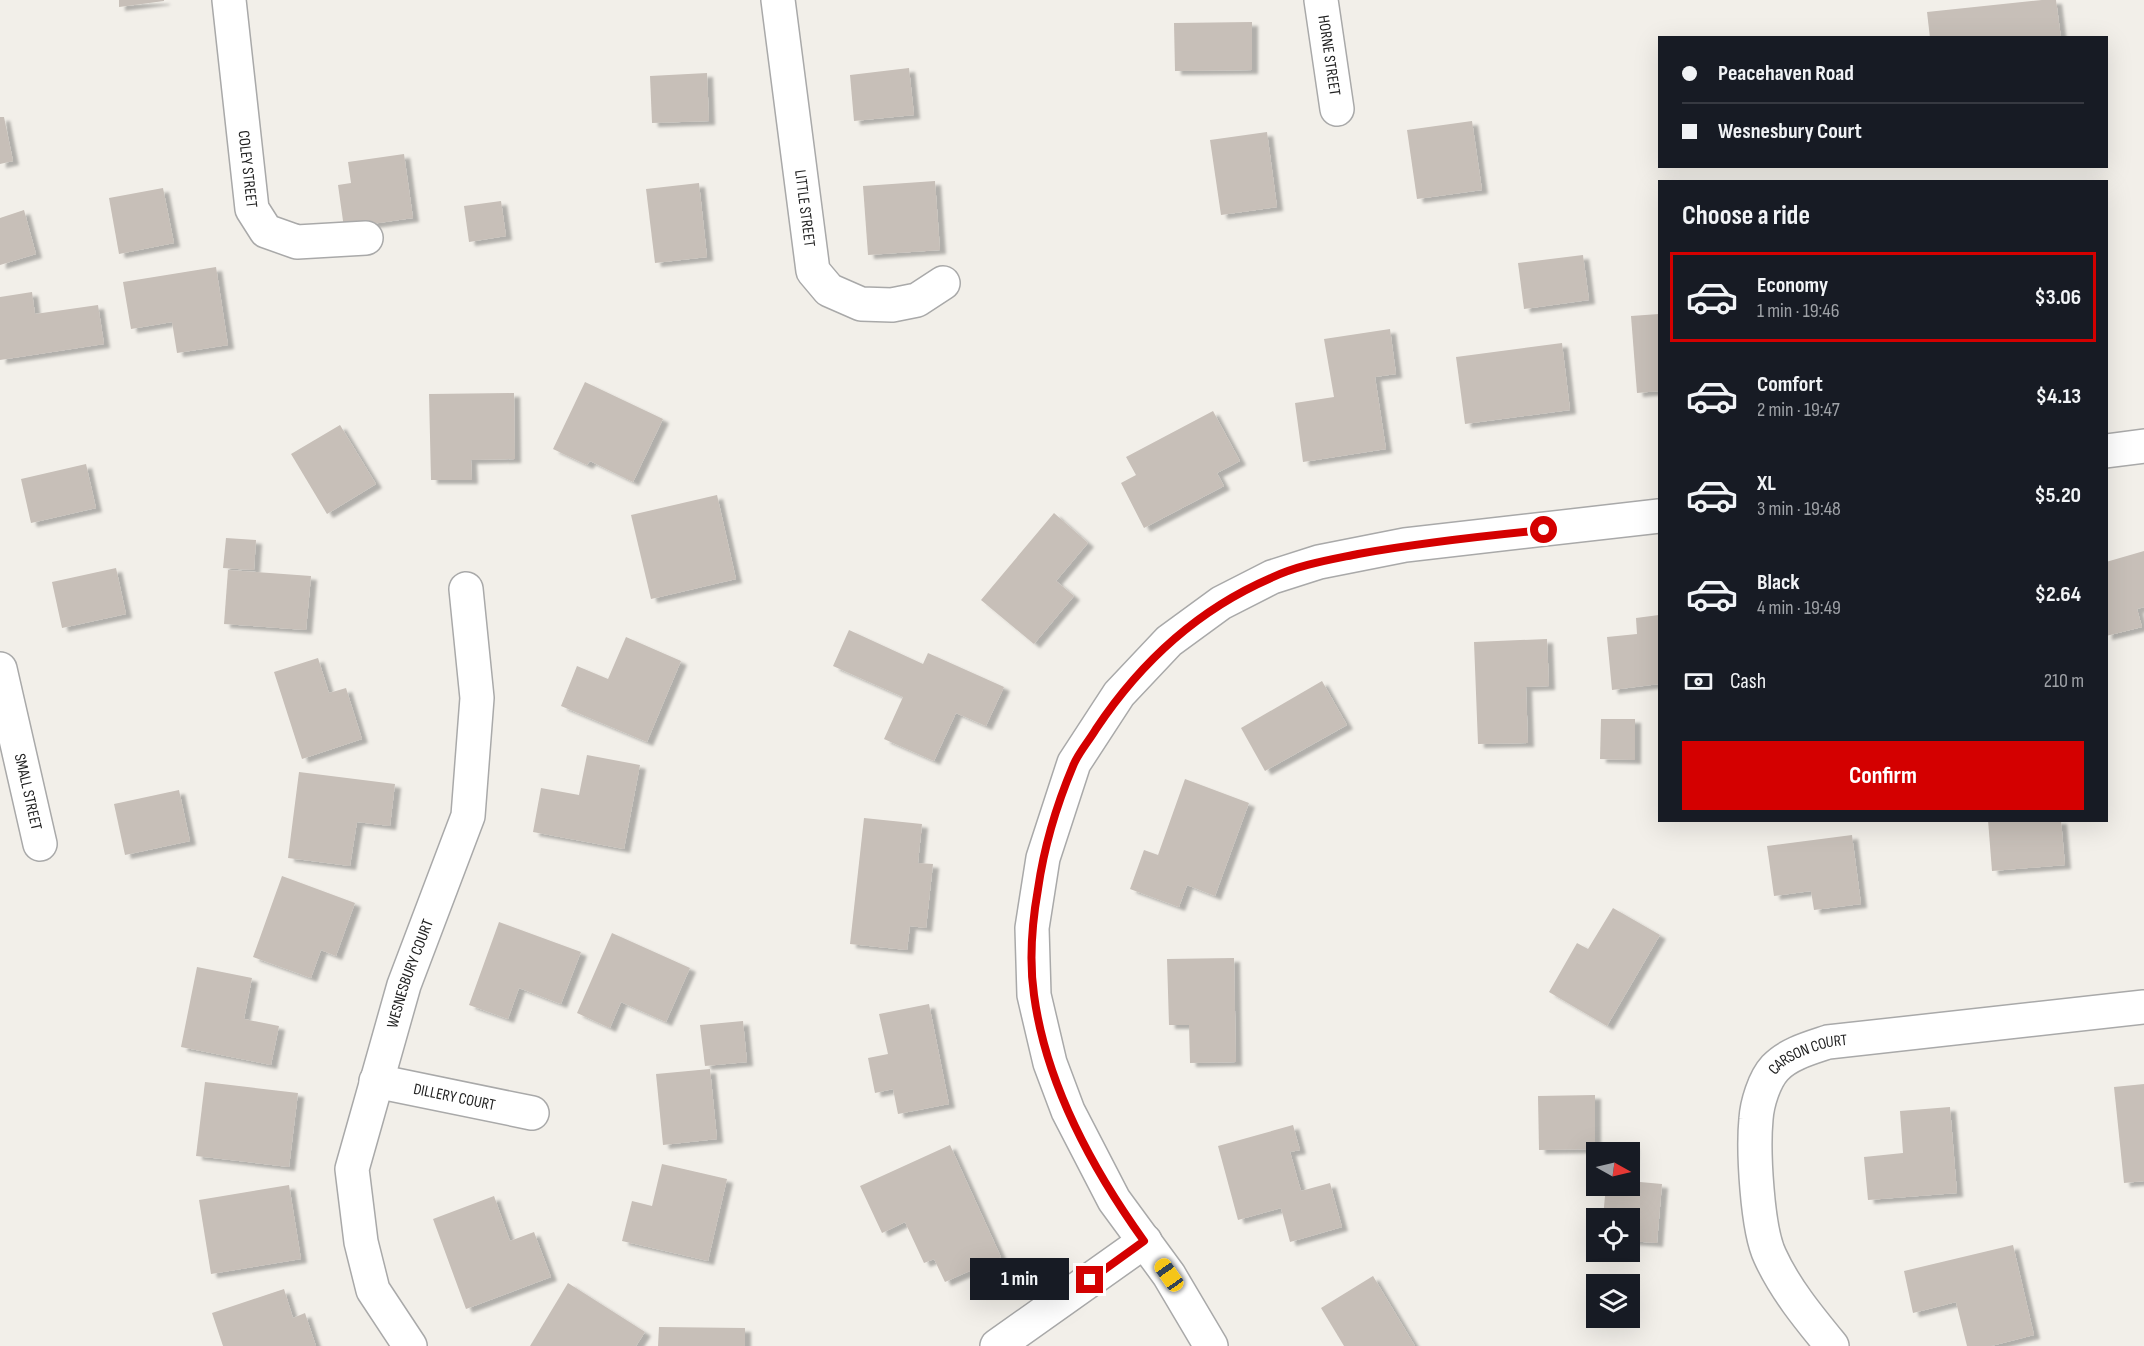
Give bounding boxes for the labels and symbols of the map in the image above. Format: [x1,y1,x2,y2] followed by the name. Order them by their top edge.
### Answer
[1314,14,1344,97] street label: HORNE STREET
[234,129,261,209] street label: COLEY STREET
[791,169,819,248] street label: LITTLE STREET
[1530,516,1557,543] route start
[10,752,46,832] street label: SMALL STREET
[383,916,438,1030] street label: WESNESBURY COURT
[1764,1030,1849,1078] street label: CARSON COURT
[412,1079,497,1115] street label: DILLERY COURT
[1586,1142,1640,1196] north arrow
[1151,1255,1187,1295] car
[970,1259,1069,1301] callout: 1 min
[1076,1266,1103,1293] route end

